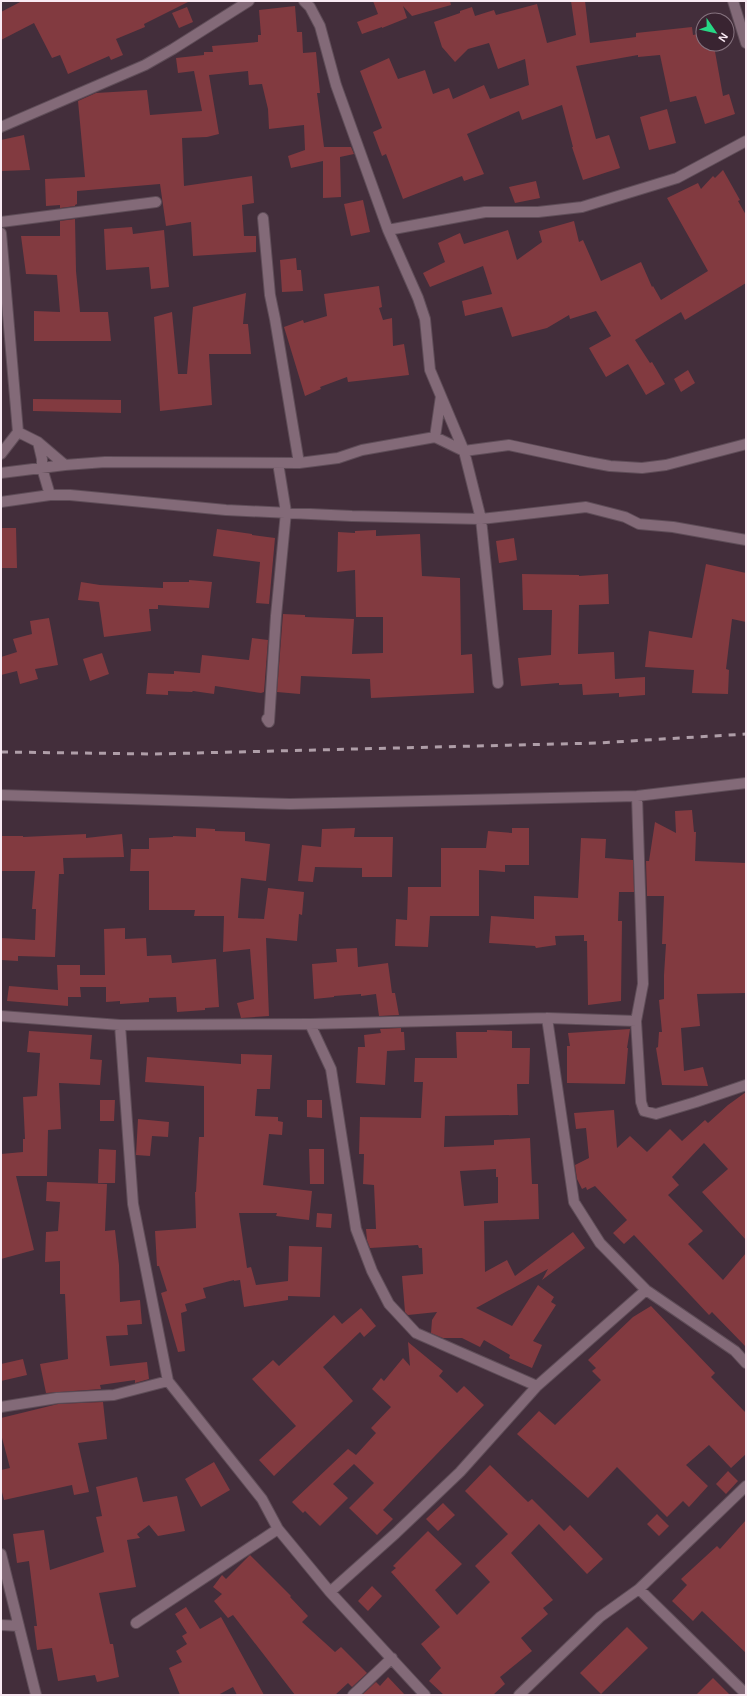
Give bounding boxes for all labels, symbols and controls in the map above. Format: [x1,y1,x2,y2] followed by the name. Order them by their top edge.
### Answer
[695,12,735,52] north arrow
[716,31,730,44] text: N

